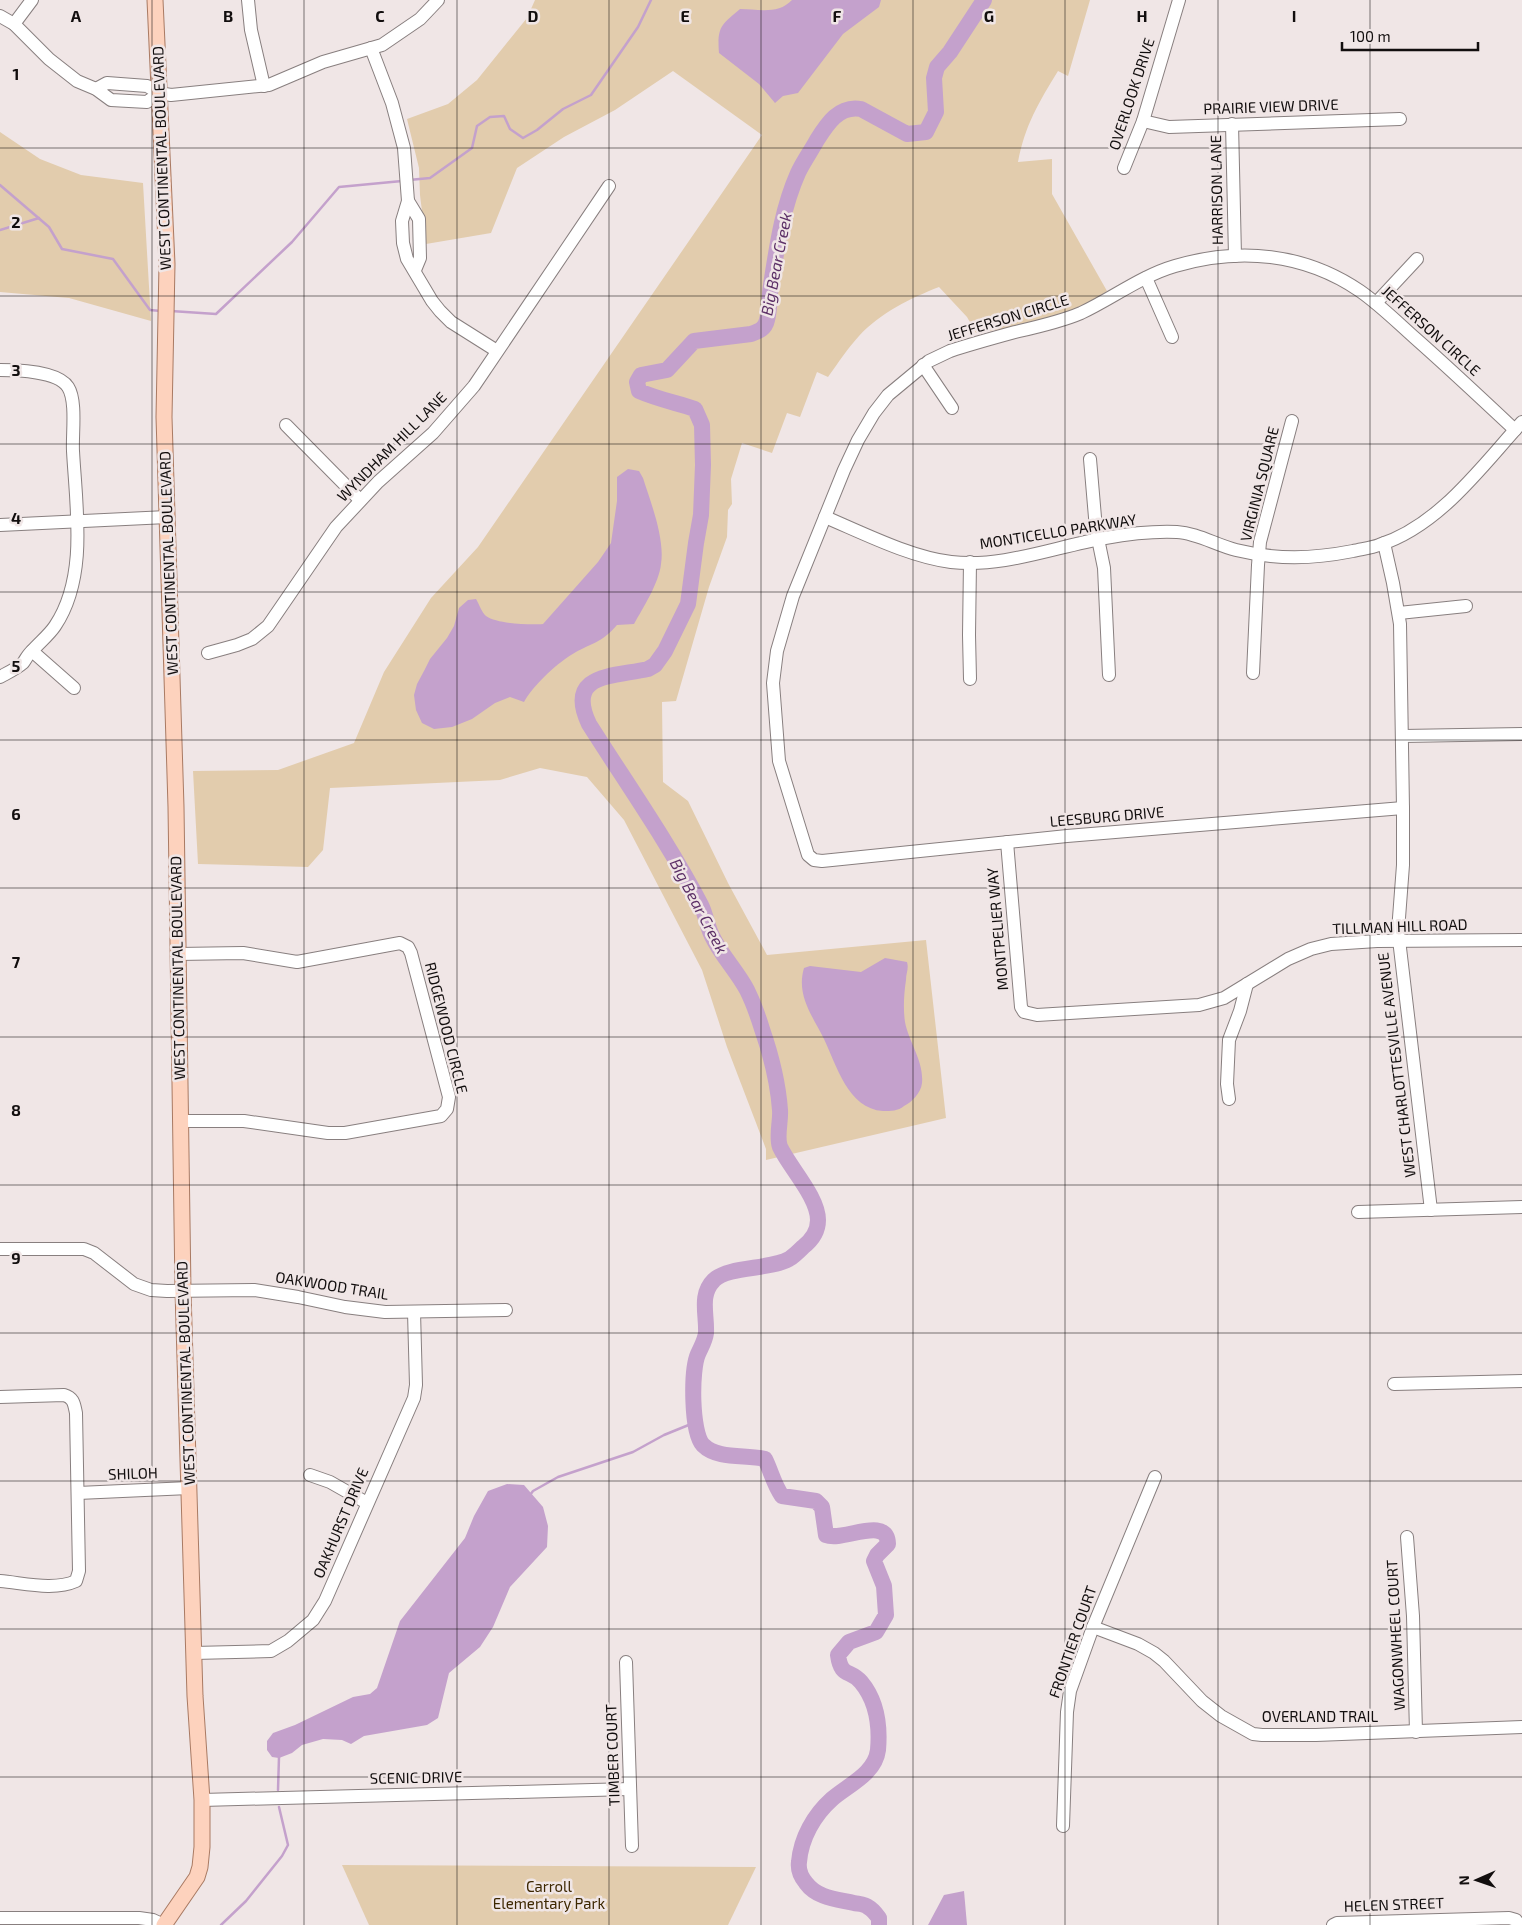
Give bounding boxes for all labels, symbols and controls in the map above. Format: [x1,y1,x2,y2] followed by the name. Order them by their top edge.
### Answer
[71,6,82,25] text: A
[223,6,233,25] text: B
[375,6,385,25] text: C
[528,6,539,25] text: D
[680,6,690,25] text: E
[833,6,842,25] text: F
[984,6,994,25] text: G
[1136,6,1148,25] text: H
[1292,6,1296,25] text: I
[1342,20,1478,52] scale bar
[1350,27,1391,45] text: 100 m
[1104,35,1158,152] street label: OVERLOOK DRIVE
[148,46,174,270] street label: WEST CONTINENTAL BOULEVARD
[13,64,19,83] text: 1
[1203,95,1339,117] street label: PRAIRIE VIEW DRIVE
[1206,135,1226,245] street label: HARRISON LANE
[756,211,795,317] water label: Big Bear Creek
[11,212,21,231] text: 2
[1379,281,1485,379] street label: JEFFERSON CIRCLE
[945,290,1071,344] street label: JEFFERSON CIRCLE
[11,360,21,379] text: 3
[333,388,450,505] street label: WYNDHAM HILL LANE
[1236,424,1283,543] street label: VIRGINIA SQUARE
[155,451,181,675] street label: WEST CONTINENTAL BOULEVARD
[11,508,21,527] text: 4
[978,510,1138,552] street label: MONTICELLO PARKWAY
[12,656,21,675] text: 5
[1049,802,1165,830] street label: LEESBURG DRIVE
[11,804,21,823] text: 6
[666,855,732,956] water label: Big Bear Creek
[166,856,188,1080] street label: WEST CONTINENTAL BOULEVARD
[983,867,1011,991] street label: MONTPELIER WAY
[1332,915,1468,937] street label: TILLMAN HILL ROAD
[12,952,21,971] text: 7
[1373,952,1419,1179] street label: WEST CHARLOTTESVILLE AVENUE
[422,960,472,1095] street label: RIDGEWOOD CIRCLE
[11,1100,21,1119] text: 8
[11,1248,21,1267] text: 9
[172,1261,198,1485] street label: WEST CONTINENTAL BOULEVARD
[274,1267,390,1303] street label: OAKWOOD TRAIL
[108,1463,158,1483] street label: SHILOH
[309,1465,371,1581] street label: OAKHURST DRIVE
[1382,1559,1408,1711] street label: WAGONWHEEL COURT
[1044,1583,1100,1700] street label: FRONTIER COURT
[601,1703,623,1806] street label: TIMBER COURT
[1262,1707,1378,1725] street label: OVERLAND TRAIL
[370,1767,462,1787] street label: SCENIC DRIVE
[1452,1855,1502,1905] north arrow
[1455,1875,1472,1886] text: N
[493,1877,606,1912] park label: Carroll Elementary Park
[1343,1893,1445,1915] street label: HELEN STREET

